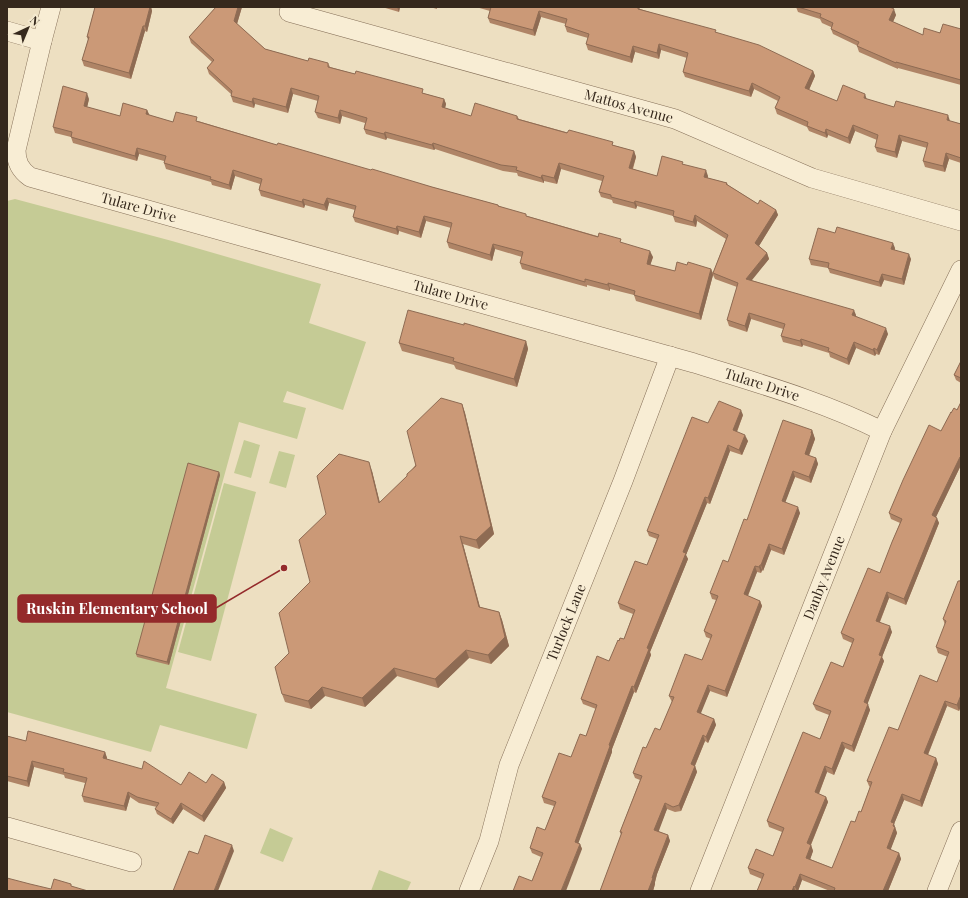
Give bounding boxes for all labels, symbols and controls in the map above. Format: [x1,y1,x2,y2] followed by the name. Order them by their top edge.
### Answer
[8,8,48,48] north arrow
[27,12,43,29] text: N
[582,84,676,127] street label: Mattos Avenue
[99,187,179,227] street label: Tulare Drive
[411,275,491,314] street label: Tulare Drive
[722,363,802,405] street label: Tulare Drive
[798,533,849,622] street label: Danby Avenue
[542,581,590,664] street label: Turlock Lane
[18,595,216,622] callout: Ruskin Elementary School
[26,598,208,618] text: Ruskin Elementary School

